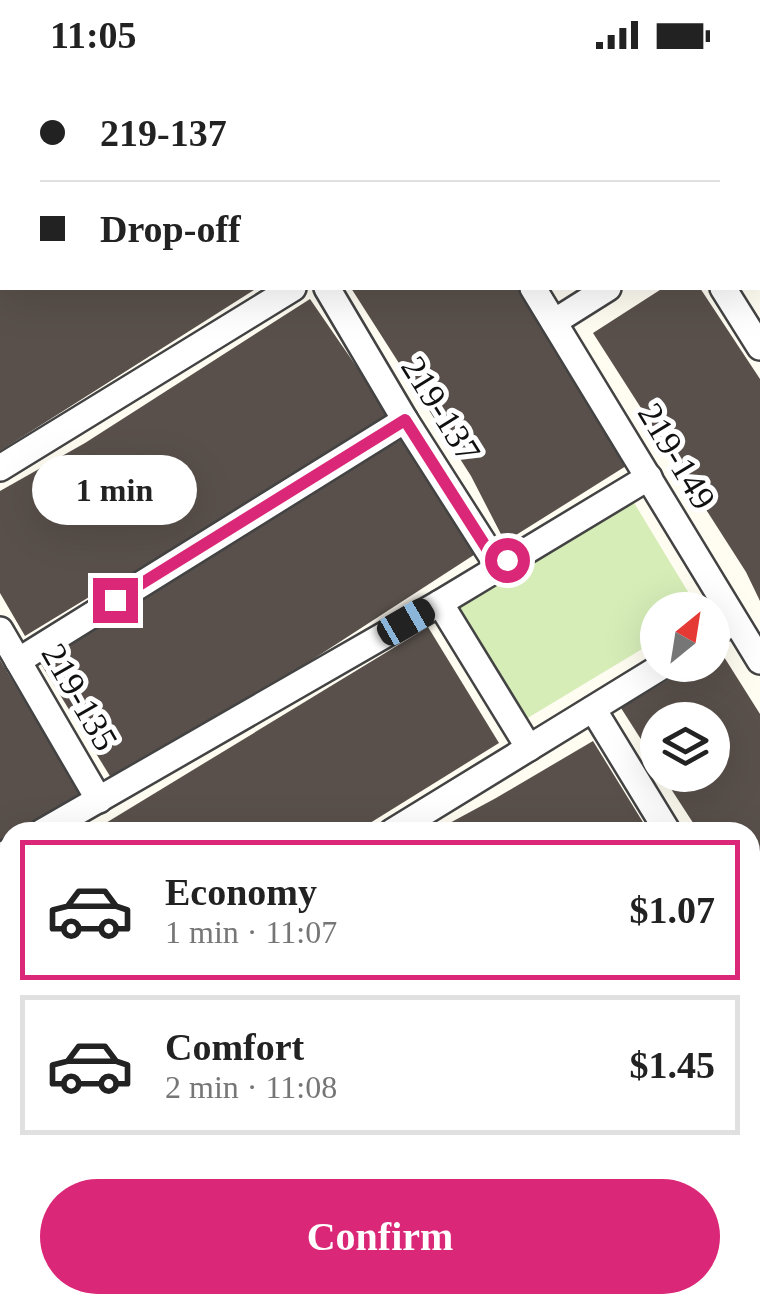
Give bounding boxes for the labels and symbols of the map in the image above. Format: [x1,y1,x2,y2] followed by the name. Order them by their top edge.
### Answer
[393,349,488,469] street label: 219-137
[630,396,723,516] street label: 219-149
[32,455,198,525] callout: 1 min
[485,538,530,583] route start
[93,578,138,623] route end
[640,592,730,682] north arrow
[373,594,439,650] car
[34,637,126,758] street label: 219-135

